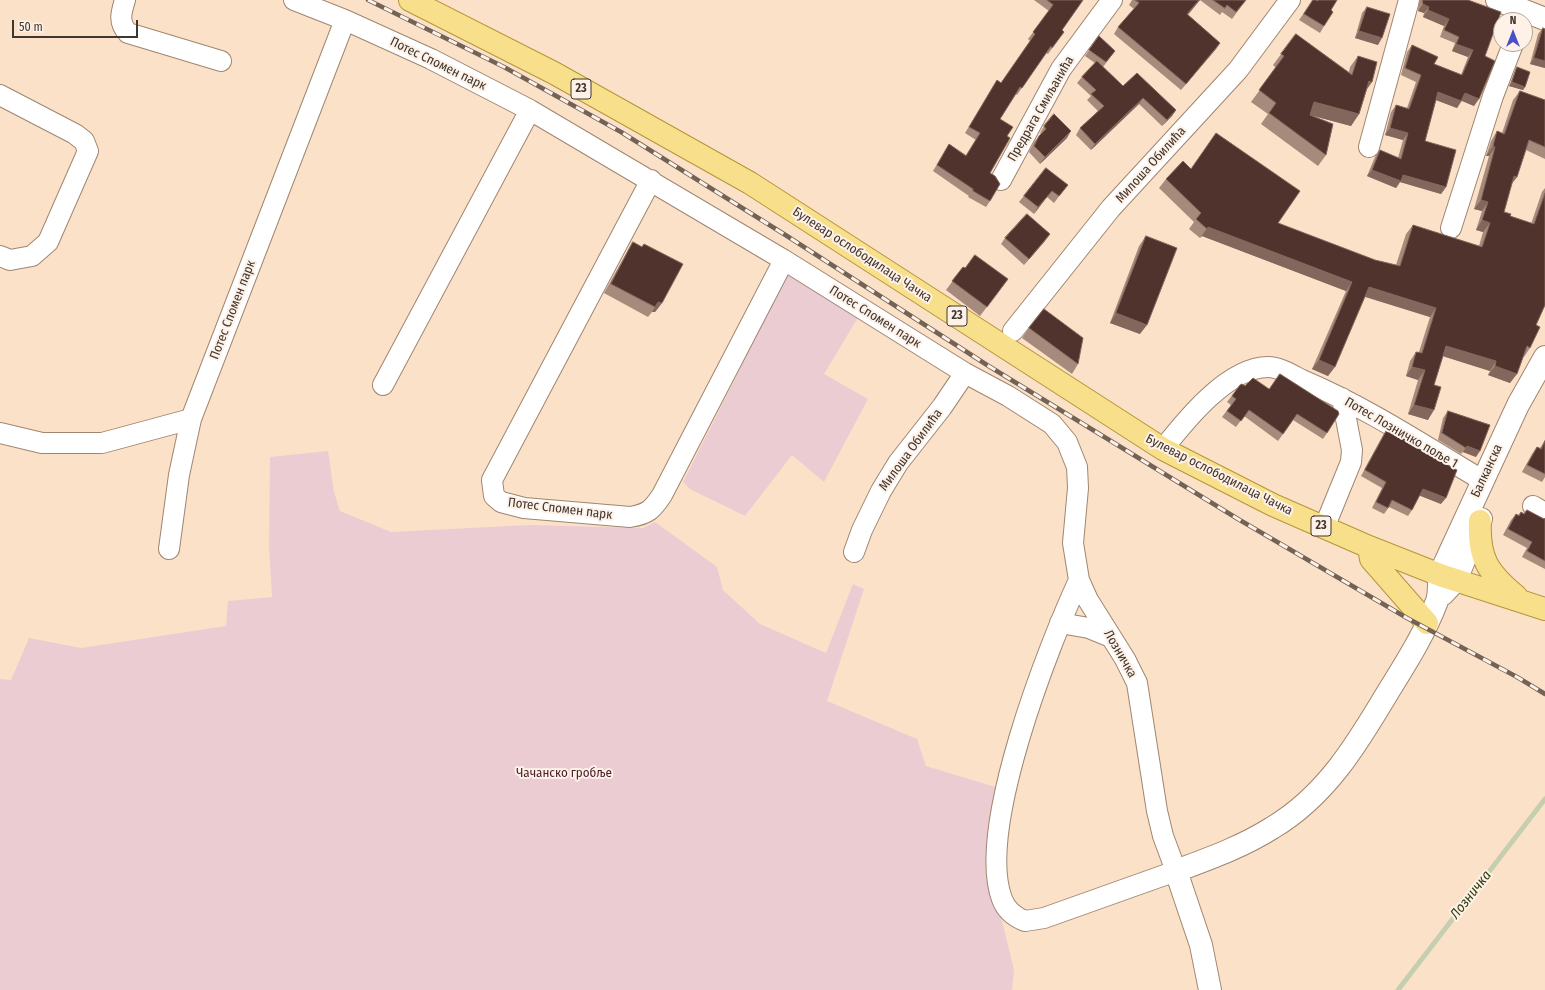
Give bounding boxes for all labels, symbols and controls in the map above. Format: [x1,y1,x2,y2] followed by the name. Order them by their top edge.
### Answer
[14,12,140,38] scale bar
[1493,12,1533,52] north arrow
[1510,14,1516,27] text: N
[19,20,43,34] text: 50 m
[387,34,489,94] street label: Потес Спомен парк
[1004,54,1078,164] street label: Предрага Смиљанића
[571,79,591,99] road number: 23
[1113,124,1189,206] street label: Милоша Обилића
[790,204,934,306] street label: Булевар ослободилаца Чачка
[207,258,259,362] street label: Потес Спомен парк
[826,283,924,351] street label: Потес Спомен парк
[947,306,967,326] road number: 23
[1342,394,1460,472] street label: Потес Лозничко поље 1
[876,406,946,494] street label: Милоша Обилића
[1143,431,1295,519] street label: Булевар ослободилаца Чачка
[1468,442,1506,500] street label: Балканска
[507,495,613,523] street label: Потес Спомен парк
[1311,516,1331,536] road number: 23
[1100,627,1140,681] street label: Лозничка
[516,765,612,781] park label: Чачанско гробље
[1447,867,1495,923] water label: Лозничка

